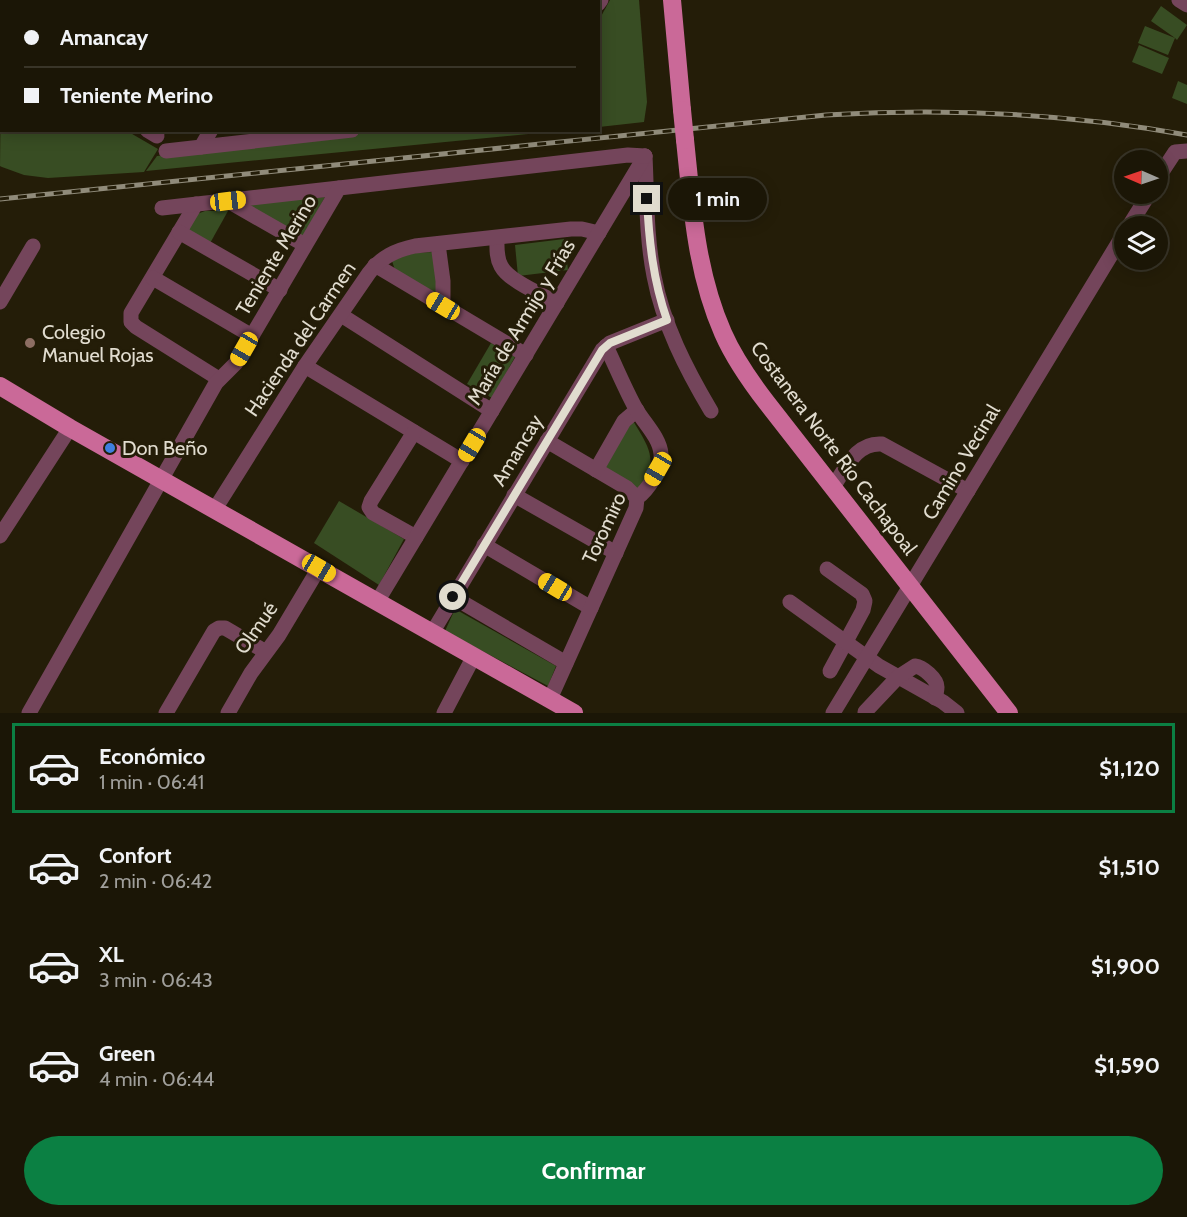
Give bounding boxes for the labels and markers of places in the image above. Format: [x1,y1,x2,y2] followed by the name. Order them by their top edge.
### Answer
[42,320,154,367] place label: Colegio Manuel Rojas
[23,336,37,350] marker: Colegio Manuel Rojas
[122,436,207,460] place label: Don Beño
[103,441,117,455] marker: Don Beño

